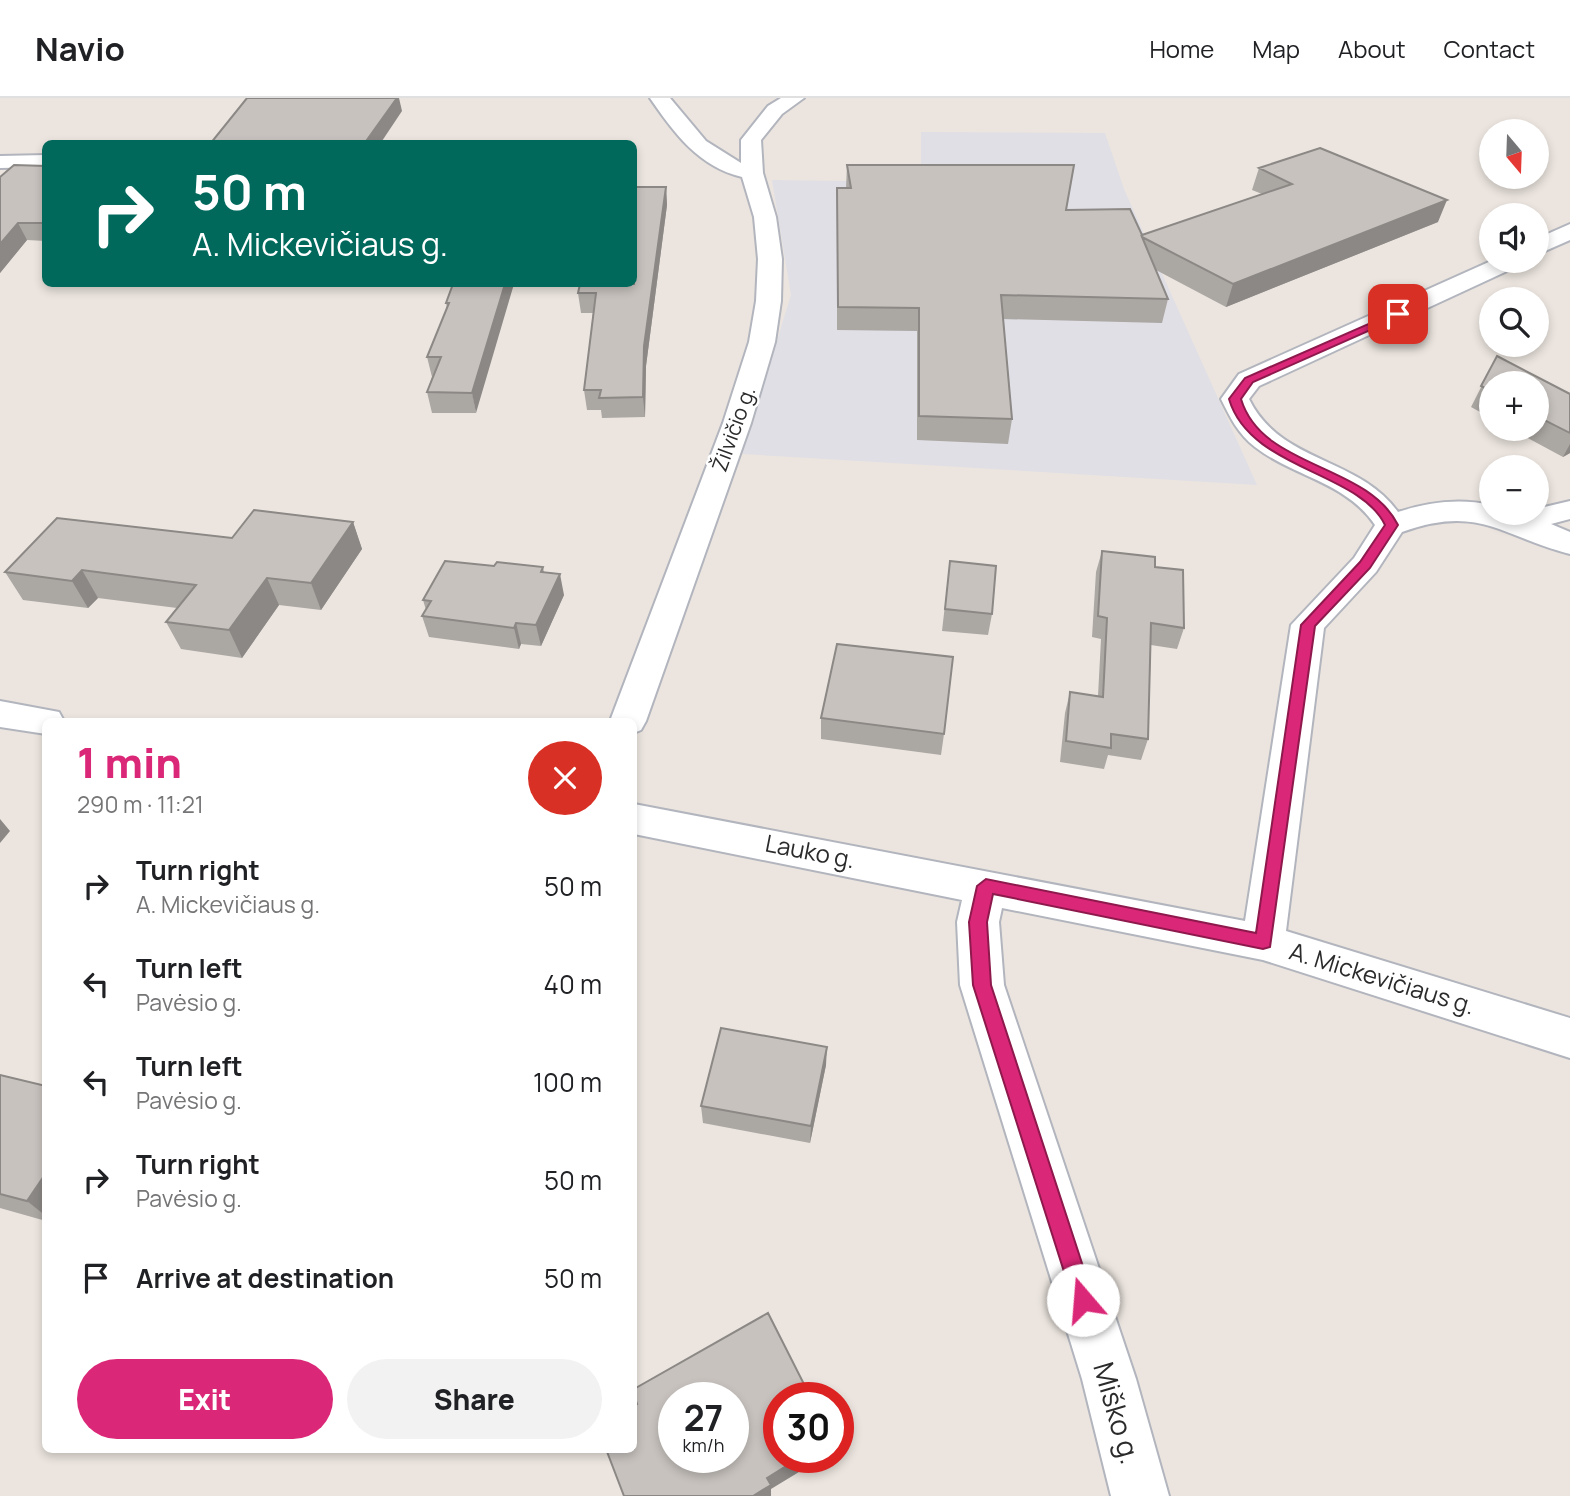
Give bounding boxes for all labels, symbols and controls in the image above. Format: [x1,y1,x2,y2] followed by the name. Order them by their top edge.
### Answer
[35,26,125,71] text: Navio
[1149,32,1214,65] text: Home
[1252,32,1300,65] text: Map
[1338,32,1406,65] text: About
[1444,32,1535,65] text: Contact
[1479,119,1549,189] north arrow
[1479,119,1549,525] map controls
[192,158,307,225] text: 50 m
[77,168,168,259] icon: right
[1479,203,1549,273] button: sound
[192,222,448,266] text: A. Mickevičiaus g.
[1368,284,1428,344] pin
[1479,287,1549,357] button: search
[1379,295,1417,333] icon: arrive
[1479,371,1549,441] button: +
[705,382,761,475] street label: Žilvičio g.
[1479,455,1549,525] button: −
[77,733,182,791] text: 1 min
[528,741,602,815] button: close
[77,788,204,820] text: 290 m · 11:21
[763,826,858,875] street label: Lauko g.
[136,852,260,888] text: Turn right
[77,867,115,905] icon: right
[544,868,602,904] text: 50 m
[136,888,320,920] text: A. Mickevičiaus g.
[1286,934,1479,1021] street label: A. Mickevičiaus g.
[136,950,243,986] text: Turn left
[77,965,115,1003] icon: left
[544,966,602,1002] text: 40 m
[136,986,242,1018] text: Pavėsio g.
[136,1048,243,1084] text: Turn left
[77,1063,115,1101] icon: left
[533,1064,602,1100] text: 100 m
[136,1084,242,1116] text: Pavėsio g.
[136,1146,260,1182] text: Turn right
[77,1161,115,1199] icon: right
[544,1162,602,1198] text: 50 m
[136,1182,242,1214] text: Pavėsio g.
[77,1259,115,1297] icon: arrive
[136,1260,394,1296] text: Arrive at destination
[544,1260,602,1296] text: 50 m
[1046,1263,1120,1337] position arrow
[1085,1357,1151,1468] street label: Miško g.
[77,1359,333,1439] button: Exit
[347,1359,602,1439] button: Share
[763,1382,854,1473] speed limit sign: 30
[684,1394,723,1442] text: 27
[683,1433,724,1457] text: km/h

